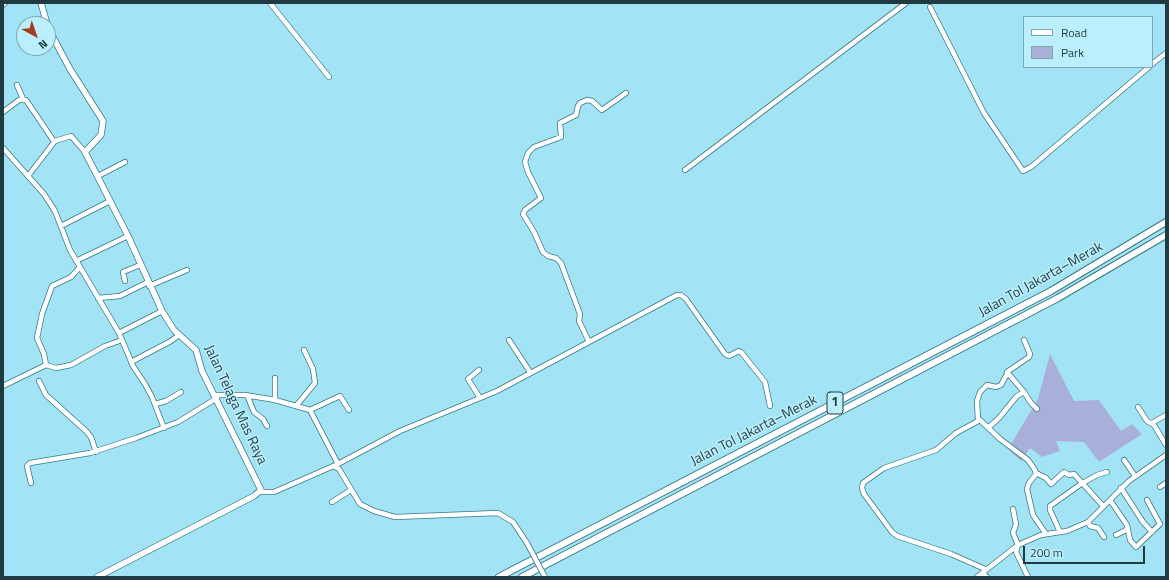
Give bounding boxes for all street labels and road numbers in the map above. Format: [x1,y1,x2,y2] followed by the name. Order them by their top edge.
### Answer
[976,239,1106,321] street label: Jalan Tol Jakarta–Merak
[200,342,270,468] street label: Jalan Telaga Mas Raya
[688,392,820,470] street label: Jalan Tol Jakarta–Merak
[827,392,843,414] road number: 1

